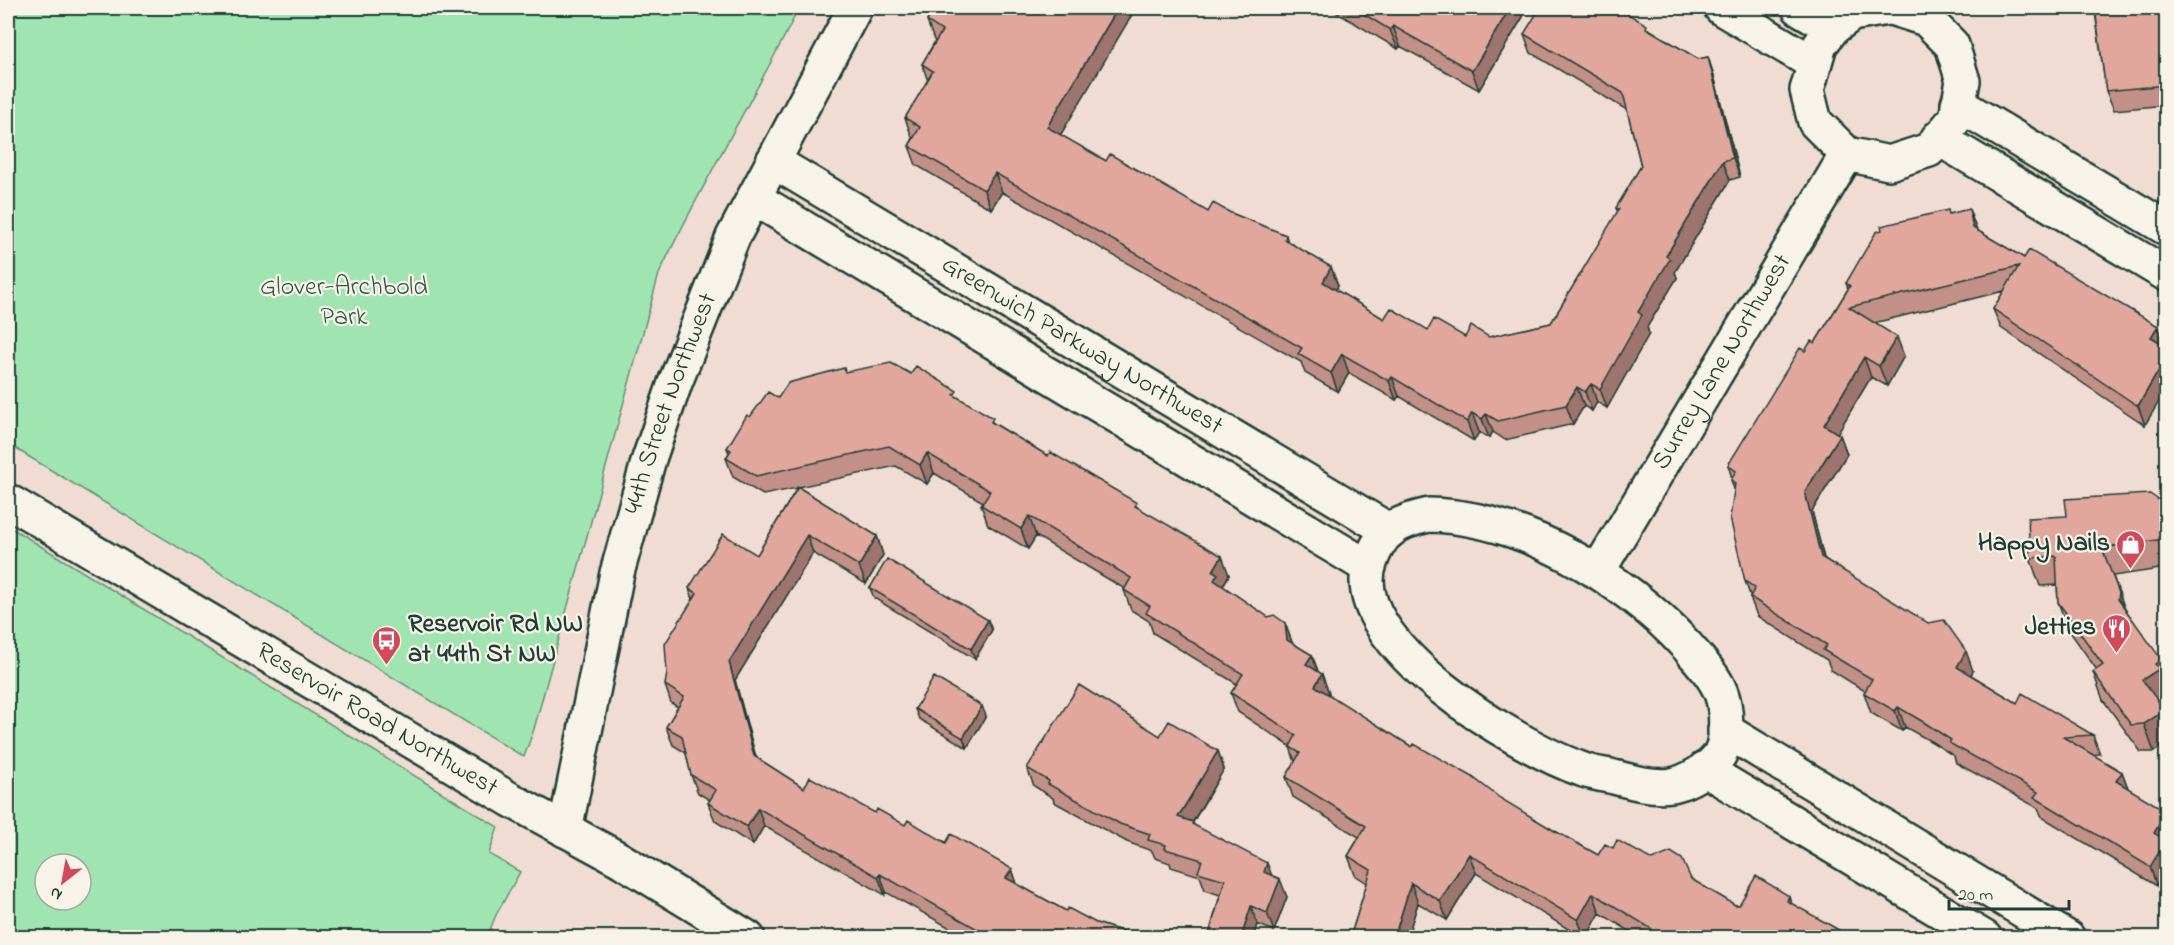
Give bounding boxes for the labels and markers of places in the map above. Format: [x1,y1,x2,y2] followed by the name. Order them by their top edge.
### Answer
[1978,525,2110,563] place label: Happy Nails
[2115,528,2147,570] shop icon: Happy Nails
[408,606,583,674] place label: Reservoir Rd NW at 44th St NW
[2025,609,2096,647] place label: Jetties
[2101,612,2133,654] restaurant icon: Jetties
[371,624,403,666] bus stop icon: Reservoir Rd NW at 44th St NW

